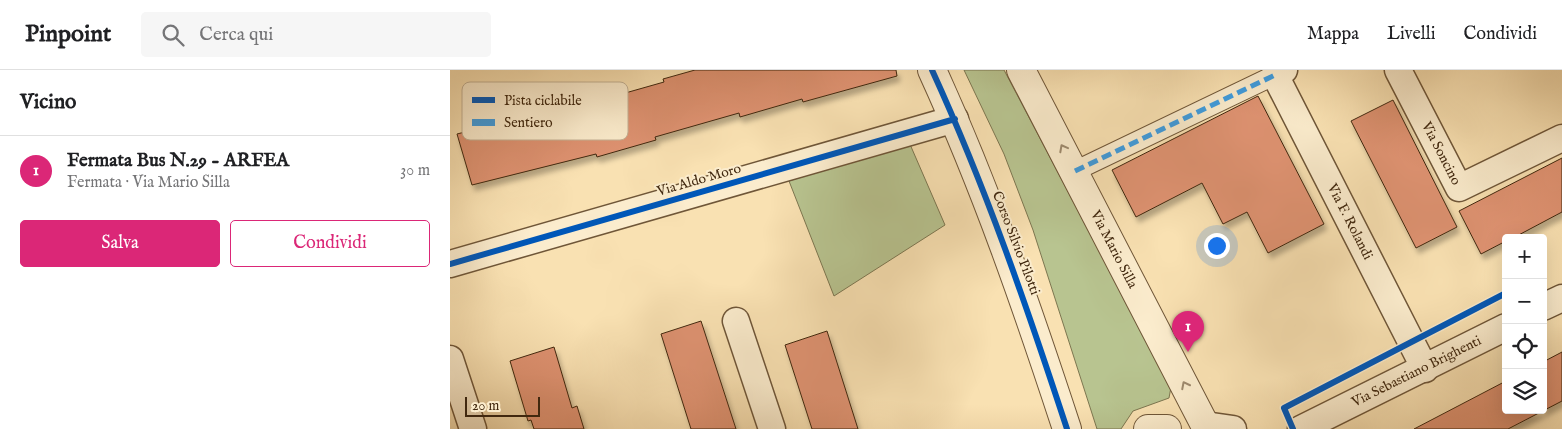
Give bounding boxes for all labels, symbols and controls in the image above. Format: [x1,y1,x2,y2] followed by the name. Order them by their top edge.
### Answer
[141,12,491,57] search box
[25,19,111,50] text: Pinpoint
[159,21,187,49] icon: search
[199,23,273,47] text: Cerca qui
[1307,23,1359,46] text: Mappa
[1387,23,1435,46] text: Livelli
[1463,23,1537,46] text: Condividi
[462,82,628,140] legend
[20,89,76,116] text: Vicino
[504,92,582,110] text: Pista ciclabile
[504,114,553,132] text: Sentiero
[1417,118,1465,189] street label: Via Soncino
[1059,144,1069,153] one-way arrow
[67,149,289,173] text: Fermata Bus N.29 - ARFEA
[654,159,743,201] street label: Via Aldo Moro
[33,161,39,181] text: 1
[400,161,430,181] text: 30 m
[67,173,230,193] text: Fermata · Via Mario Silla
[1323,180,1377,263] street label: Via F. Rolandi
[988,189,1044,298] street label: Corso Silvio Pilotti
[1086,206,1142,292] street label: Via Mario Silla
[20,220,220,267] button: Salva
[230,220,430,267] button: Condividi
[1204,233,1230,259] your location
[1502,234,1547,414] map controls
[1502,234,1547,279] button: +
[1502,279,1547,324] button: −
[1172,311,1204,352] pin: 1
[1502,324,1547,369] button: locate
[1348,332,1484,412] street label: Via Sebastiano Brighenti
[1502,369,1547,414] button: layers
[1181,381,1191,390] one-way arrow
[465,394,540,417] scale bar
[472,397,499,415] text: 20 m

